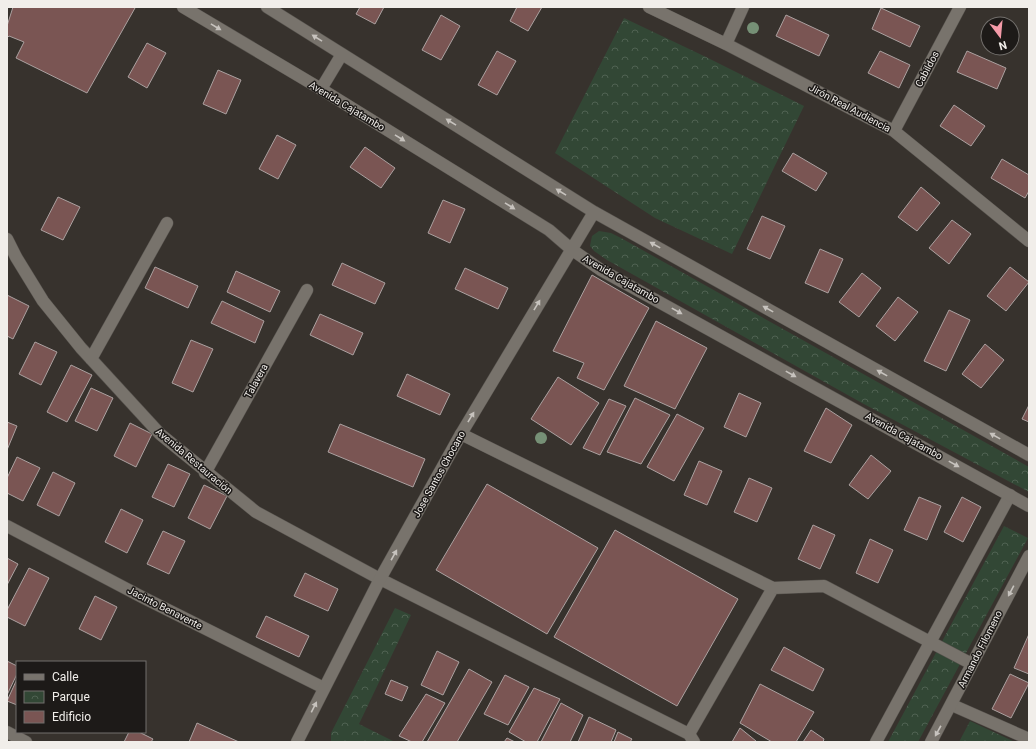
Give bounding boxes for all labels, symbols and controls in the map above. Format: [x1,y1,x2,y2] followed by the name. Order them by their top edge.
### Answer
[980,16,1020,56] north arrow
[210,24,222,31] one-way arrow
[311,35,323,42] one-way arrow
[997,38,1008,53] text: N
[913,49,941,89] street label: Cabildos
[307,79,387,133] street label: Avenida Cajatambo
[807,82,893,134] street label: Jirón Real Audiencia
[445,119,457,126] one-way arrow
[394,134,406,141] one-way arrow
[555,188,567,195] one-way arrow
[505,202,515,210] one-way arrow
[649,242,661,249] one-way arrow
[581,253,661,306] street label: Avenida Cajatambo
[534,299,541,311] one-way arrow
[762,306,774,312] one-way arrow
[671,308,683,315] one-way arrow
[242,362,270,400] street label: Talavera
[876,369,888,376] one-way arrow
[785,371,797,377] one-way arrow
[864,410,945,462] street label: Avenida Cajatambo
[467,411,474,423] one-way arrow
[154,426,234,496] street label: Avenida Restauración
[411,429,468,519] street label: Jose Santos Chocano
[989,433,1001,440] one-way arrow
[948,460,959,467] one-way arrow
[390,549,397,561] one-way arrow
[126,584,204,632] street label: Jacinto Benavente
[1007,585,1014,597] one-way arrow
[956,608,1004,689] street label: Armando Filomeno
[16,661,146,733] legend
[52,670,79,684] text: Calle
[52,690,90,704] text: Parque
[311,702,318,713] one-way arrow
[52,710,91,724] text: Edificio
[934,725,941,737] one-way arrow

